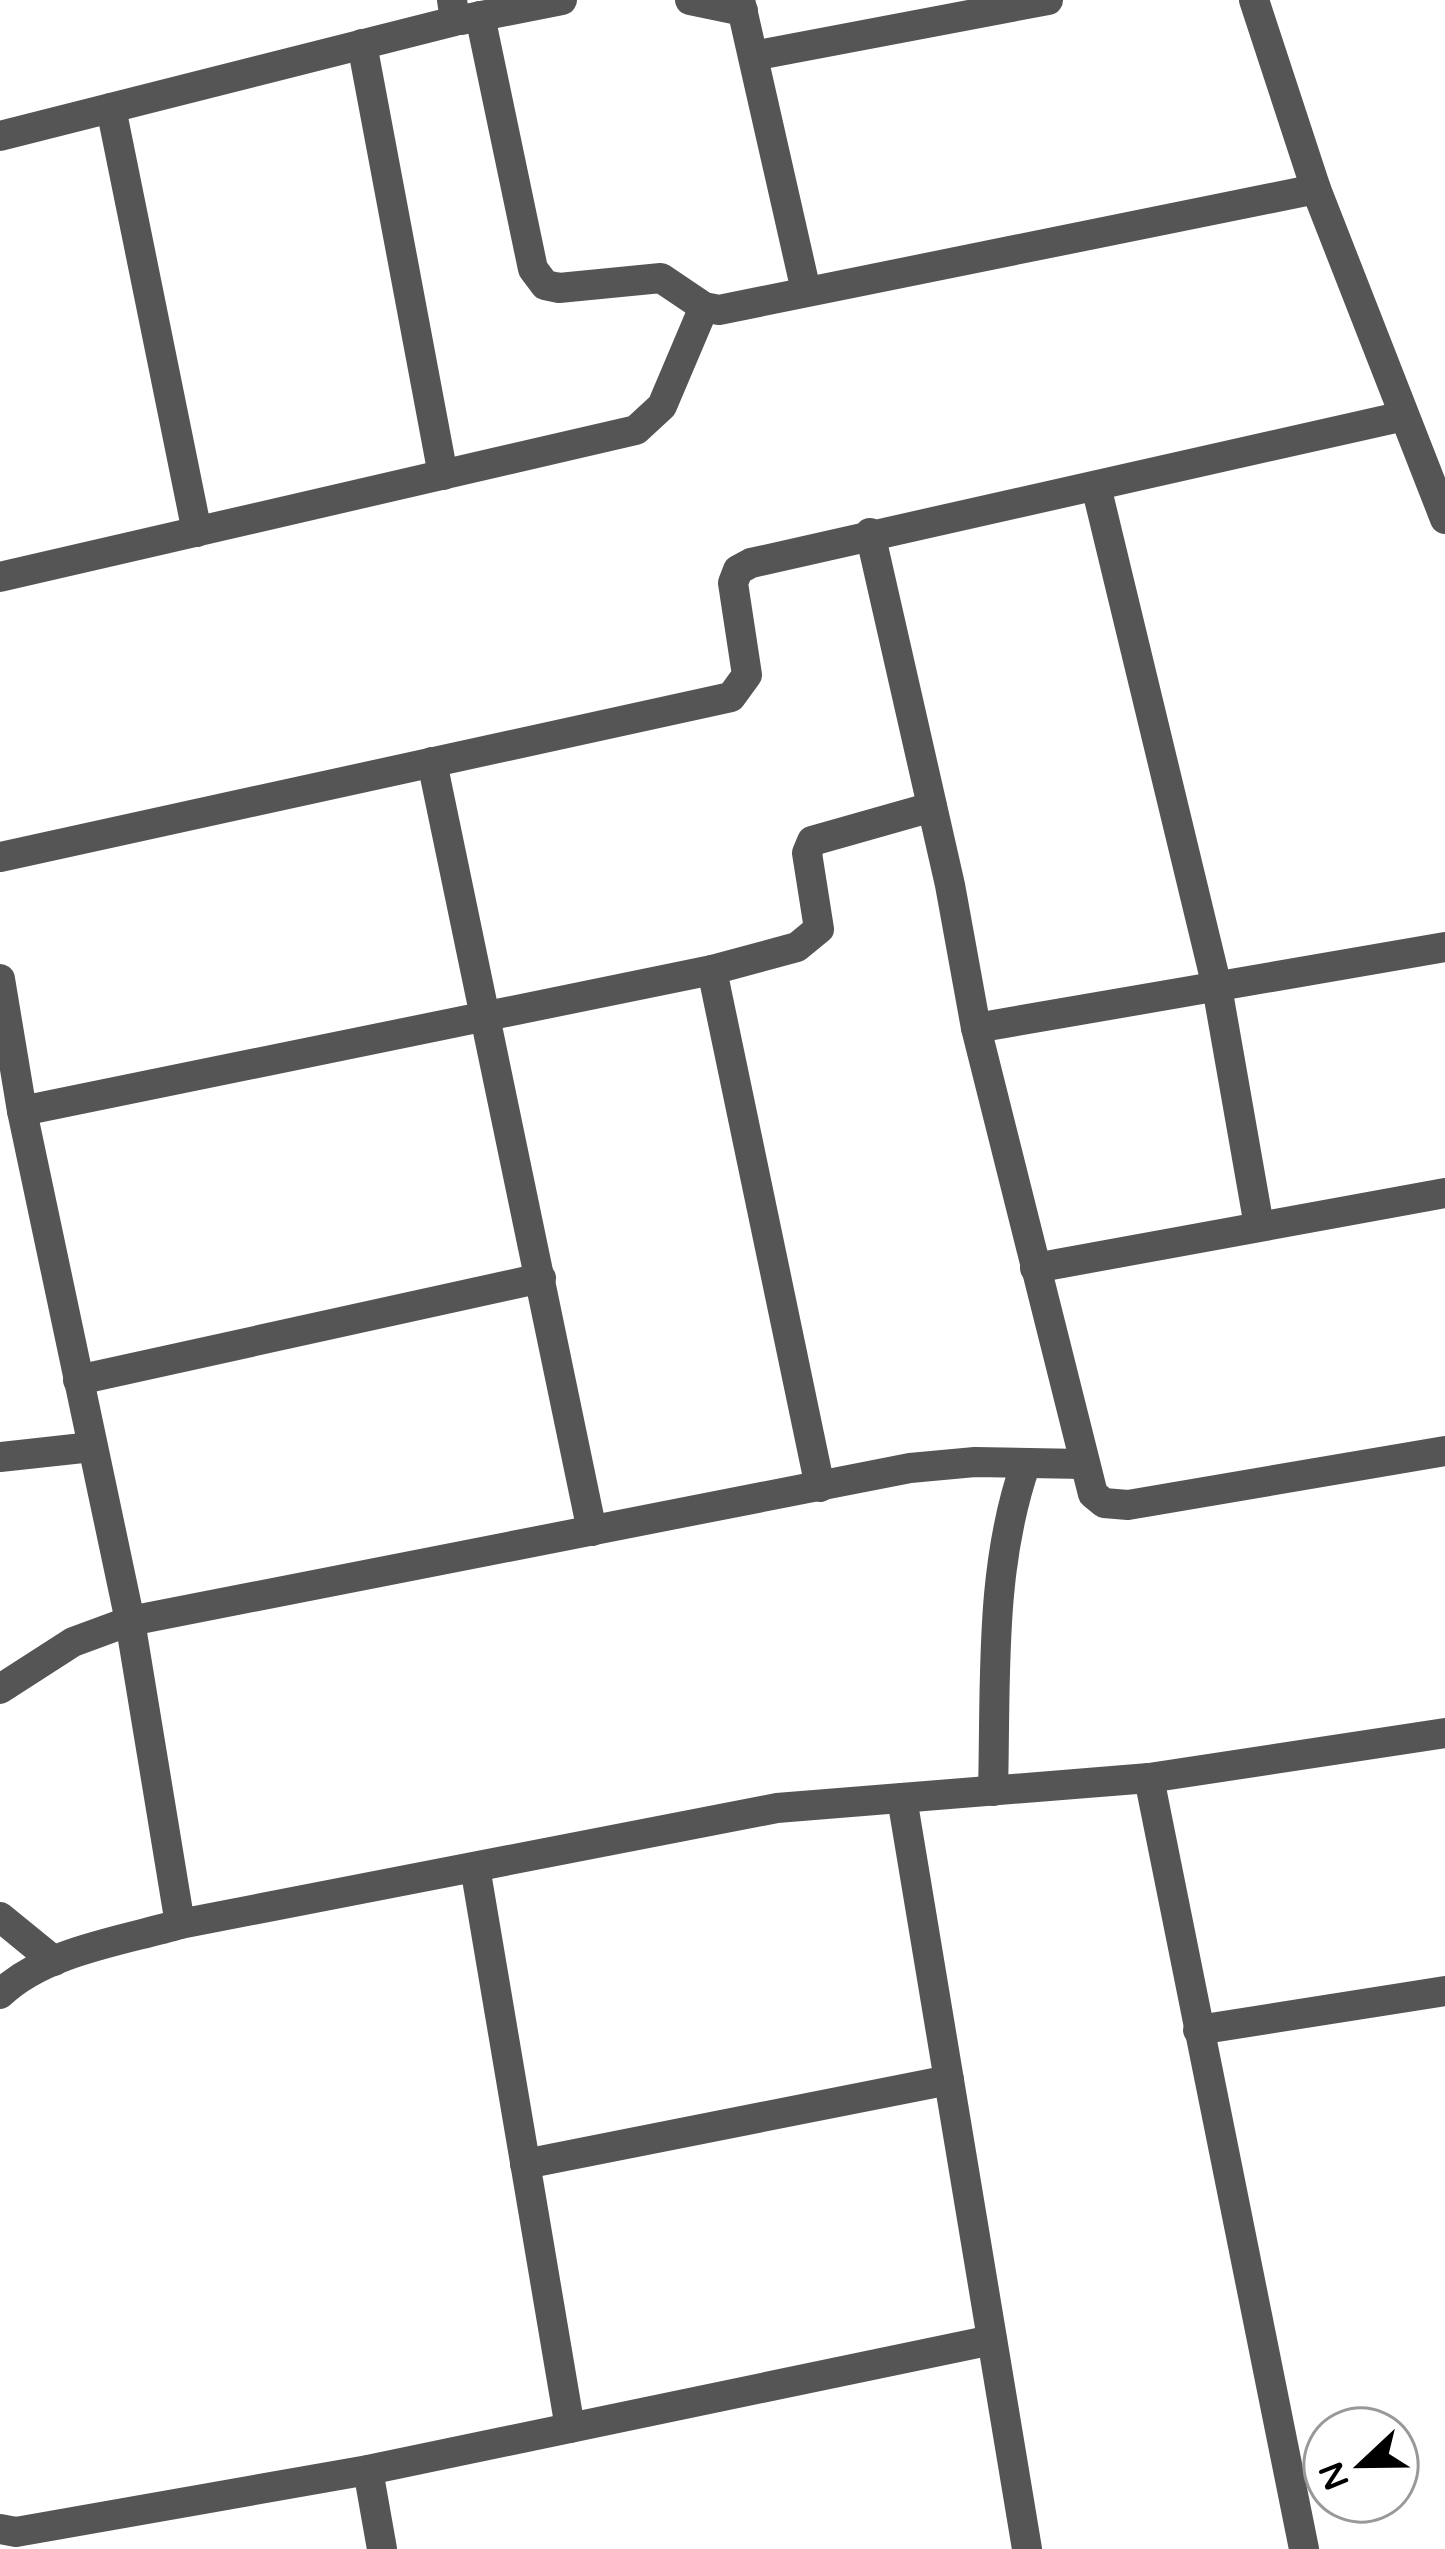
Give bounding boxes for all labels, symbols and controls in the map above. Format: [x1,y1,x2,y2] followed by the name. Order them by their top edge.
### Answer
[1301,2405,1421,2525] north arrow
[1312,2456,1358,2495] text: N

